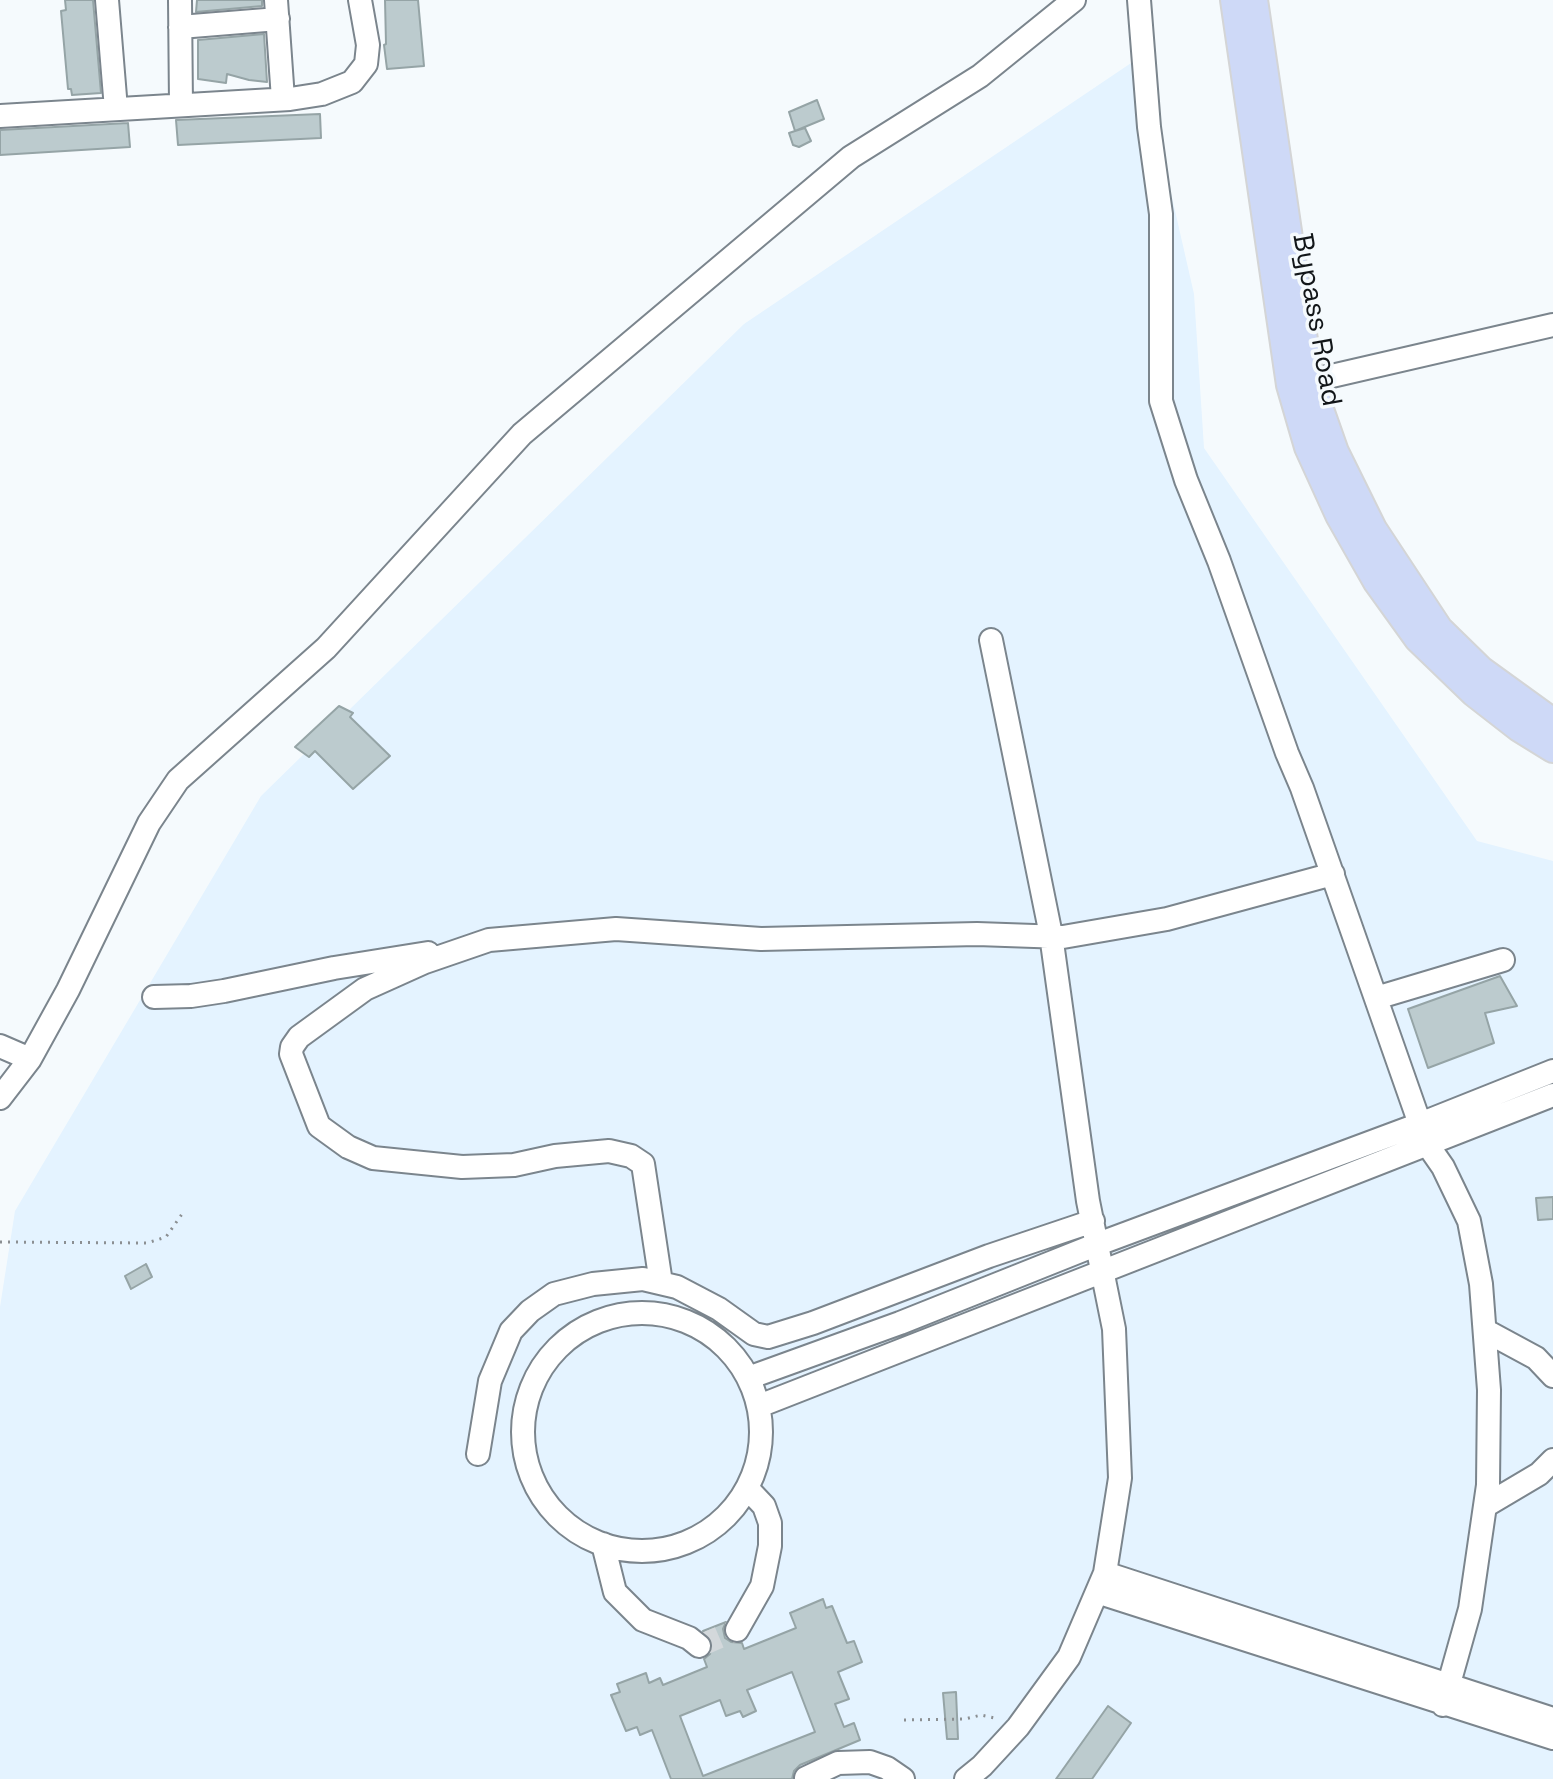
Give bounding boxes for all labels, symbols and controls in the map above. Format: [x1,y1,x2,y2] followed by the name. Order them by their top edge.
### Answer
[1284,231,1348,409] street label: Bypass Road

